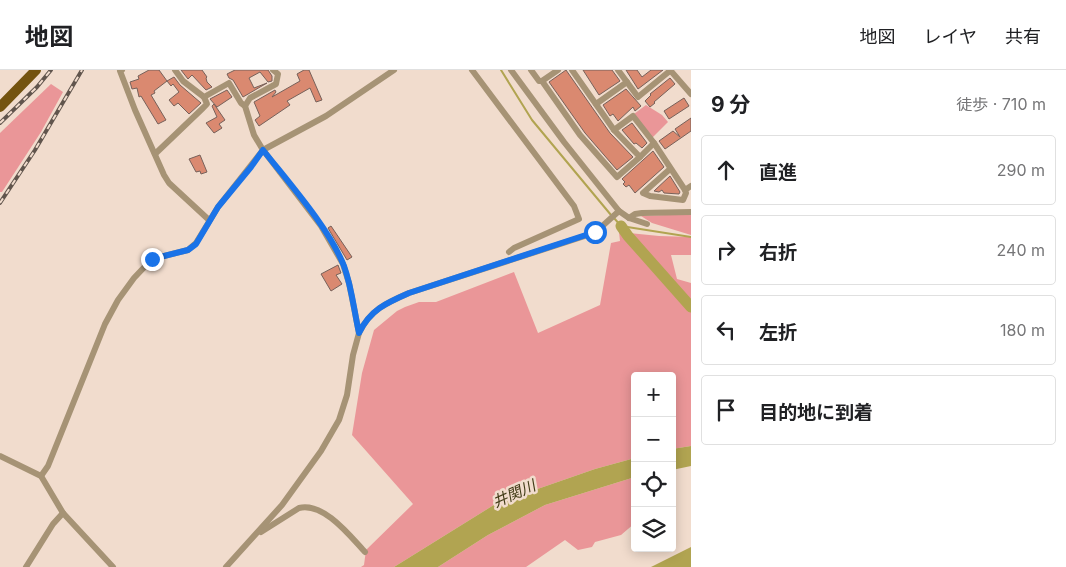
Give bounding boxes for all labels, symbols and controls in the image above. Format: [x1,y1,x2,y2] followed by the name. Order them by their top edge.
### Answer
[25,22,73,51] text: 地図
[860,26,896,47] text: 地図
[924,26,977,47] text: レイヤ
[1005,26,1041,47] text: 共有
[711,92,751,117] text: 9 分
[956,94,1046,114] text: 徒歩 · 710 m
[712,156,740,184] icon: ahead
[997,160,1045,180] text: 290 m
[759,161,797,184] text: 直進
[584,221,607,244] route start
[712,236,740,264] icon: right
[997,240,1045,260] text: 240 m
[759,241,797,264] text: 右折
[141,248,164,271] route end
[712,316,740,344] icon: left
[1000,320,1045,340] text: 180 m
[759,321,797,344] text: 左折
[631,372,676,552] map controls
[631,372,676,417] button: +
[712,396,740,424] icon: arrive
[759,401,873,424] text: 目的地に到着
[631,417,676,462] button: −
[631,462,676,507] button: locate
[489,475,540,511] water label: 井関川
[631,507,676,552] button: layers

